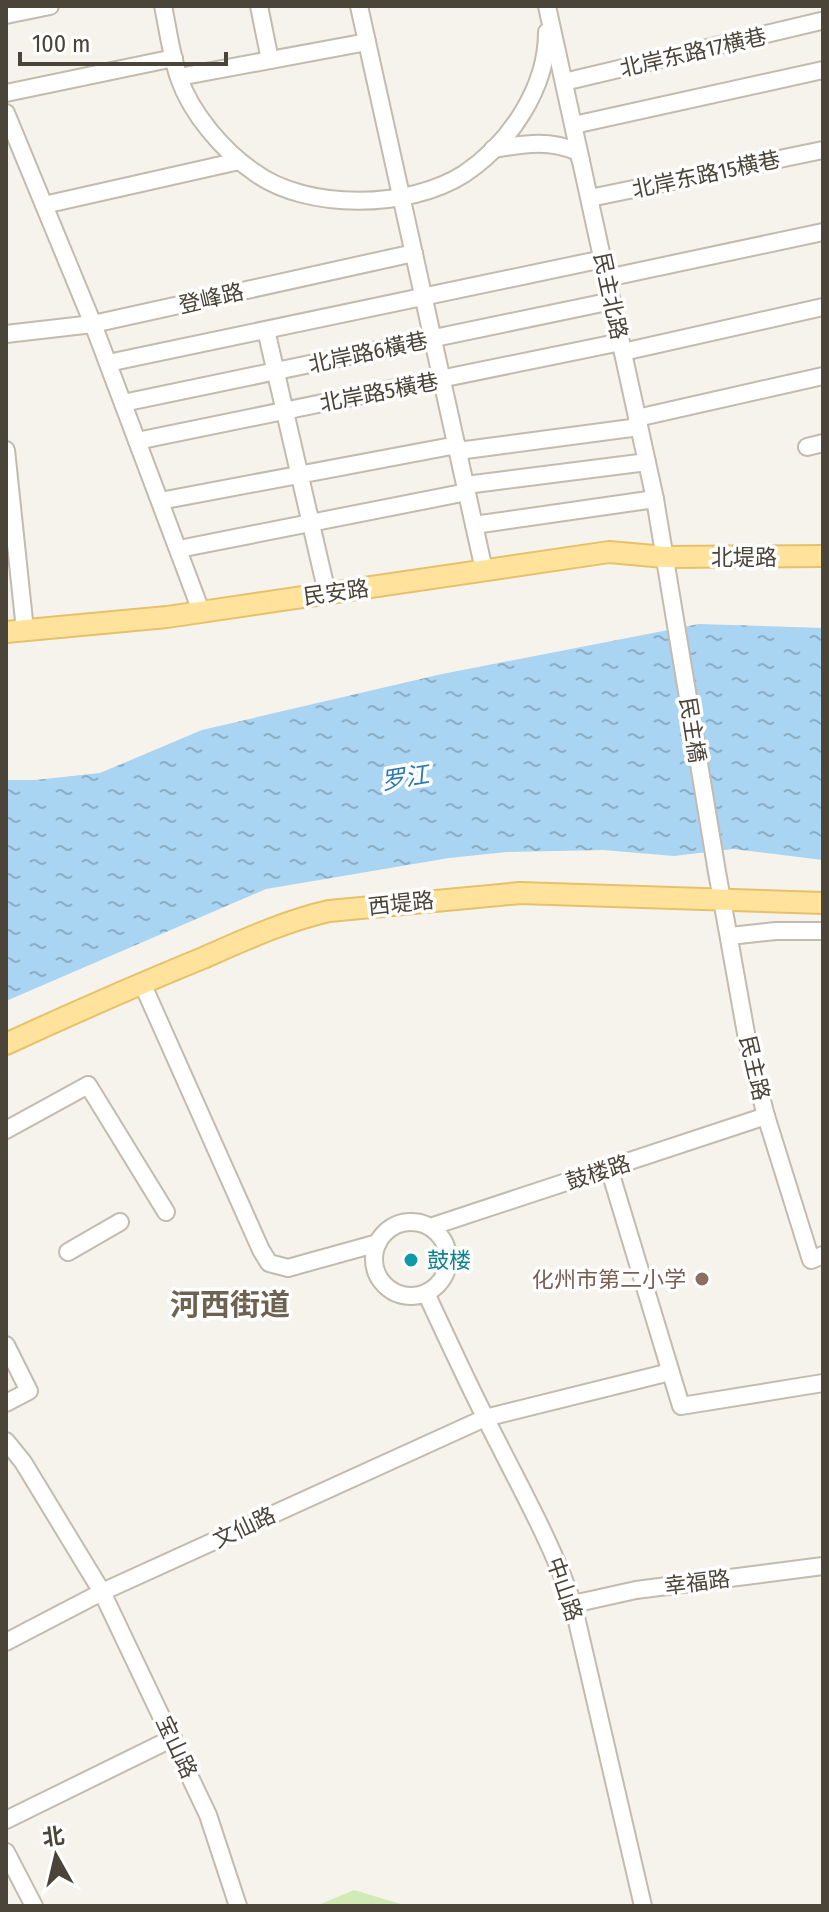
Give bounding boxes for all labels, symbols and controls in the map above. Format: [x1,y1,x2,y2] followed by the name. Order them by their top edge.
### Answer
[20,16,226,66] scale bar
[617,23,769,82] street label: 北岸东路17横巷
[32,30,90,58] text: 100 m
[630,146,783,203] street label: 北岸东路15横巷
[588,250,633,342] street label: 民主北路
[176,278,246,319] street label: 登峰路
[306,327,430,378] street label: 北岸路6橫巷
[318,368,441,417] street label: 北岸路5橫巷
[711,544,777,571] street label: 北堤路
[302,575,371,610] street label: 民安路
[674,695,711,765] street label: 民主橋
[379,760,434,796] water label: 罗江
[367,887,435,920] street label: 西堤路
[734,1033,775,1103] street label: 民主路
[563,1149,634,1196] street label: 鼓楼路
[427,1247,471,1274] place label: 鼓楼
[402,1251,420,1269] marker: 鼓楼
[532,1266,686,1293] place label: 化州市第二小学
[693,1270,711,1288] marker: 化州市第二小学
[170,1287,290,1323] district label: 河西街道
[209,1501,280,1554] street label: 文仙路
[541,1554,588,1625] street label: 中山路
[663,1565,731,1600] street label: 幸福路
[150,1712,203,1783] street label: 宝山路
[16,1816,96,1896] north arrow
[41,1822,66,1852] text: 北

